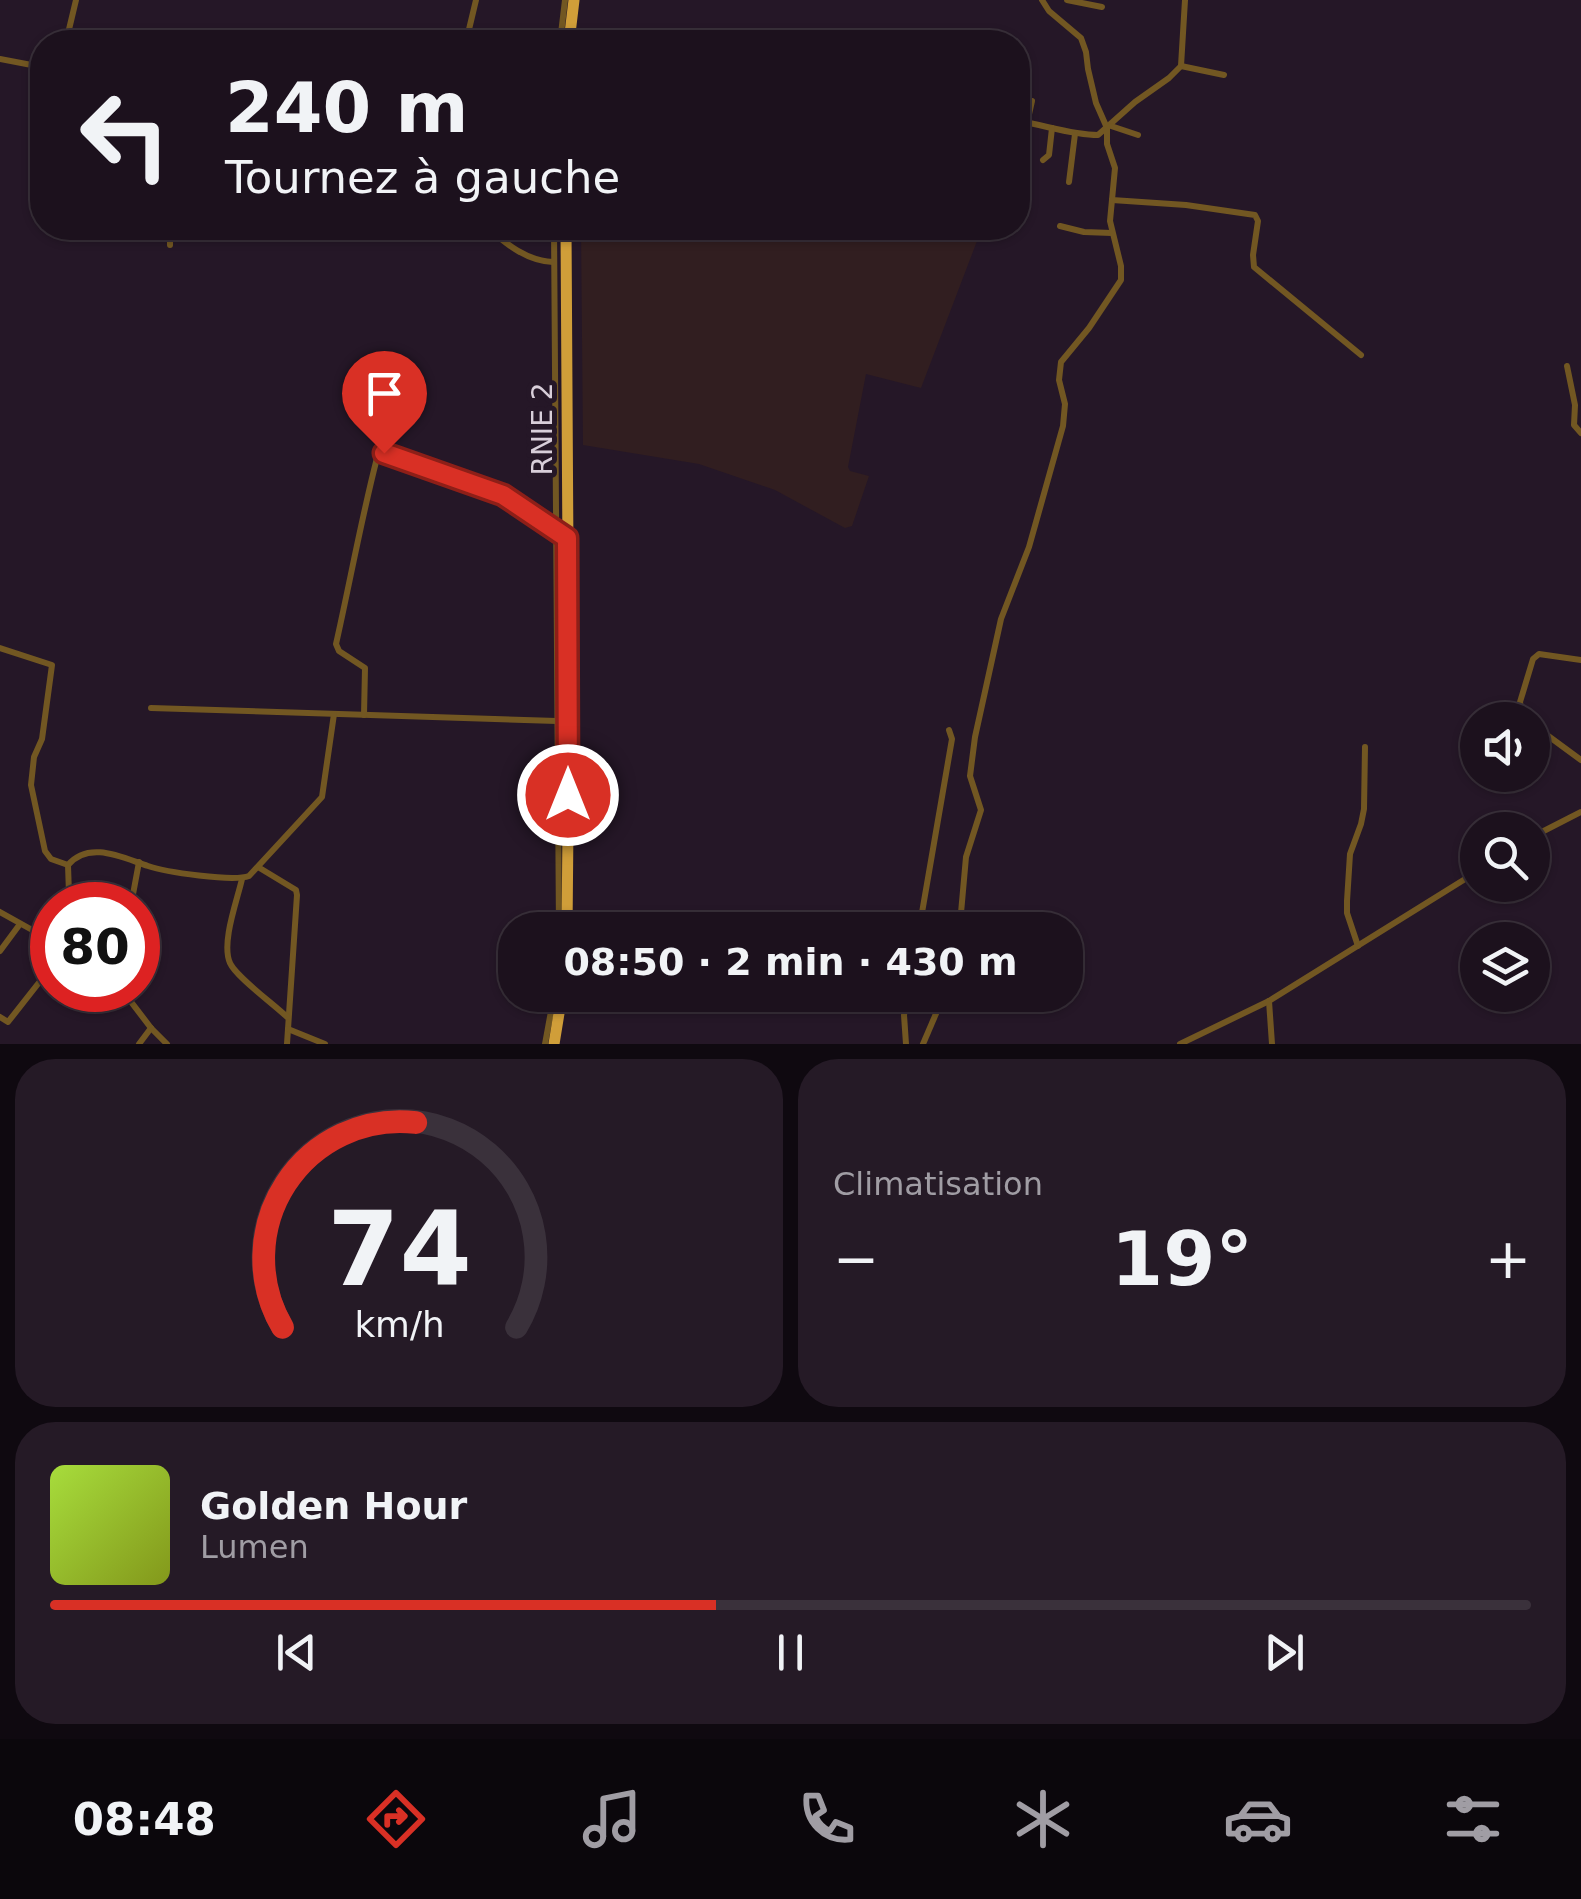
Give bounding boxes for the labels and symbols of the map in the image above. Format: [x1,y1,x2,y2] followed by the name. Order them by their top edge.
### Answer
[342,351,427,454] pin
[526,382,559,476] street label: RNIE 2
[516,743,620,847] position arrow
[30,882,160,1012] speed limit sign: 80

